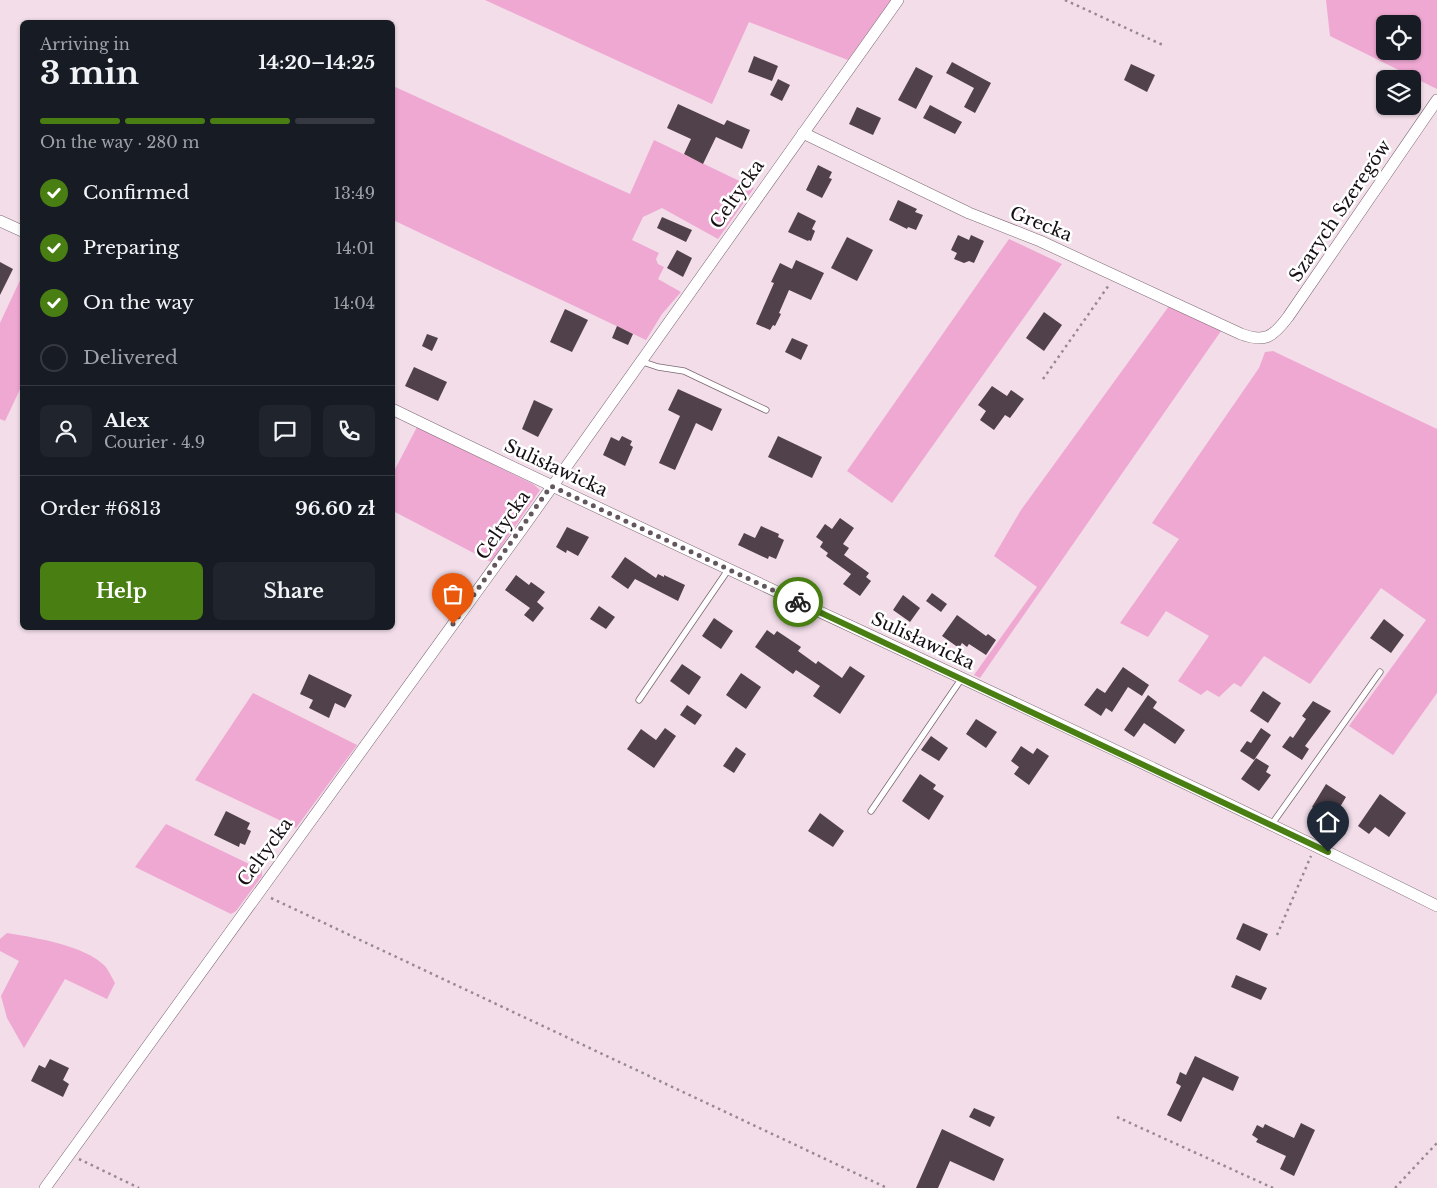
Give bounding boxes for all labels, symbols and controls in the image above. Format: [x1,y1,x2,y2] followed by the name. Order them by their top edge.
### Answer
[1376,15,1421,115] map controls
[1376,15,1421,60] button: locate
[40,34,130,54] text: Arriving in
[258,51,375,74] text: 14:20–14:25
[40,53,139,93] text: 3 min
[1376,70,1421,115] button: layers
[40,132,199,152] text: On the way · 280 m
[1284,135,1396,286] street label: Szarych Szeregów
[705,155,769,233] street label: Celtycka
[40,179,68,207] icon: check
[83,181,189,204] text: Confirmed
[334,183,375,203] text: 13:49
[1007,202,1075,246] street label: Grecka
[40,234,68,262] icon: check
[83,236,179,259] text: Preparing
[335,238,375,258] text: 14:01
[40,289,68,317] icon: check
[83,291,194,314] text: On the way
[333,293,375,313] text: 14:04
[83,346,178,369] text: Delivered
[40,405,92,457] button: person
[259,405,311,457] button: chat
[323,405,375,457] button: phone
[104,409,149,432] text: Alex
[104,432,205,452] text: Courier · 4.9
[501,434,611,502] street label: Sulisławicka
[471,486,535,564] street label: Celtycka
[40,497,161,520] text: Order #6813
[295,497,375,520] text: 96.60 zł
[40,562,203,620] button: Help
[213,562,375,620] button: Share
[432,573,474,624] pin
[773,577,823,627] courier
[439,580,467,608] icon: bag
[784,588,812,616] icon: bike
[868,607,978,675] street label: Sulisławicka
[1307,801,1349,852] pin
[1314,808,1342,836] icon: home
[233,813,297,891] street label: Celtycka

